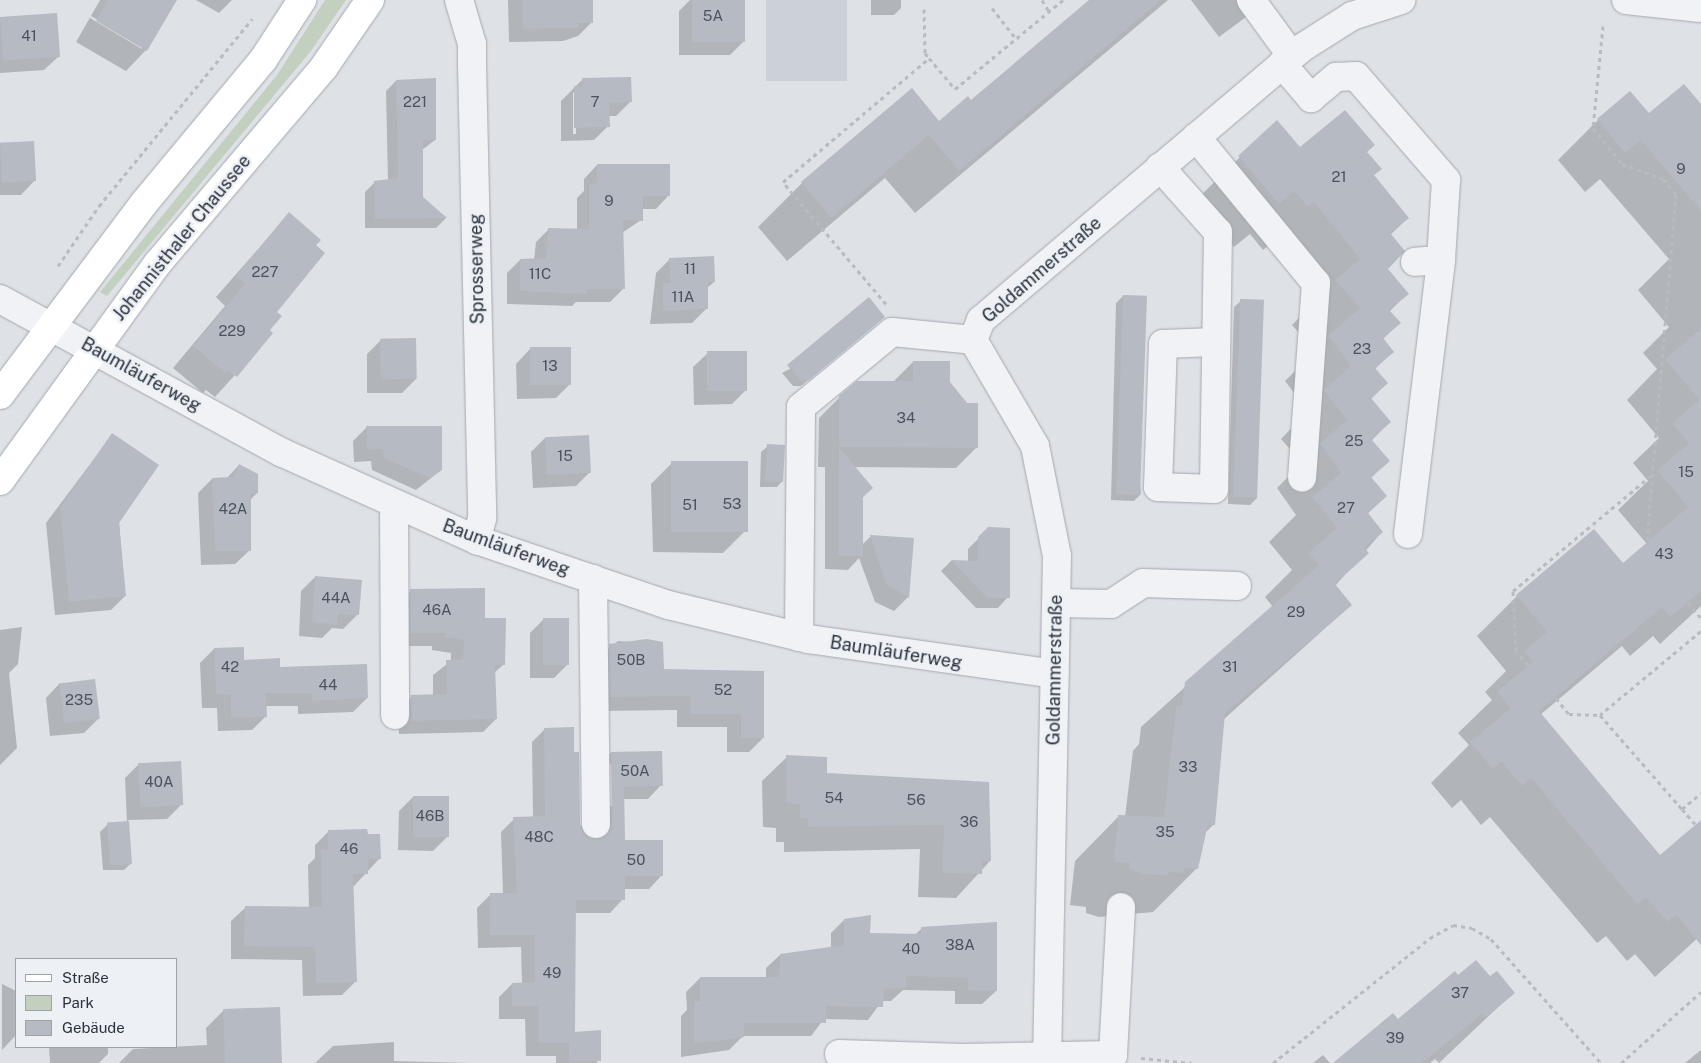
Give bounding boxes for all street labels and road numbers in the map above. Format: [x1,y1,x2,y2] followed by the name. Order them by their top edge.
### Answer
[108,151,256,325] street label: Johannisthaler Chaussee
[978,212,1106,328] street label: Goldammerstraße
[465,213,489,325] street label: Sprosserweg
[77,333,205,417] street label: Baumläuferweg
[440,515,572,581] street label: Baumläuferweg
[1043,594,1067,746] street label: Goldammerstraße
[828,632,964,674] street label: Baumläuferweg

